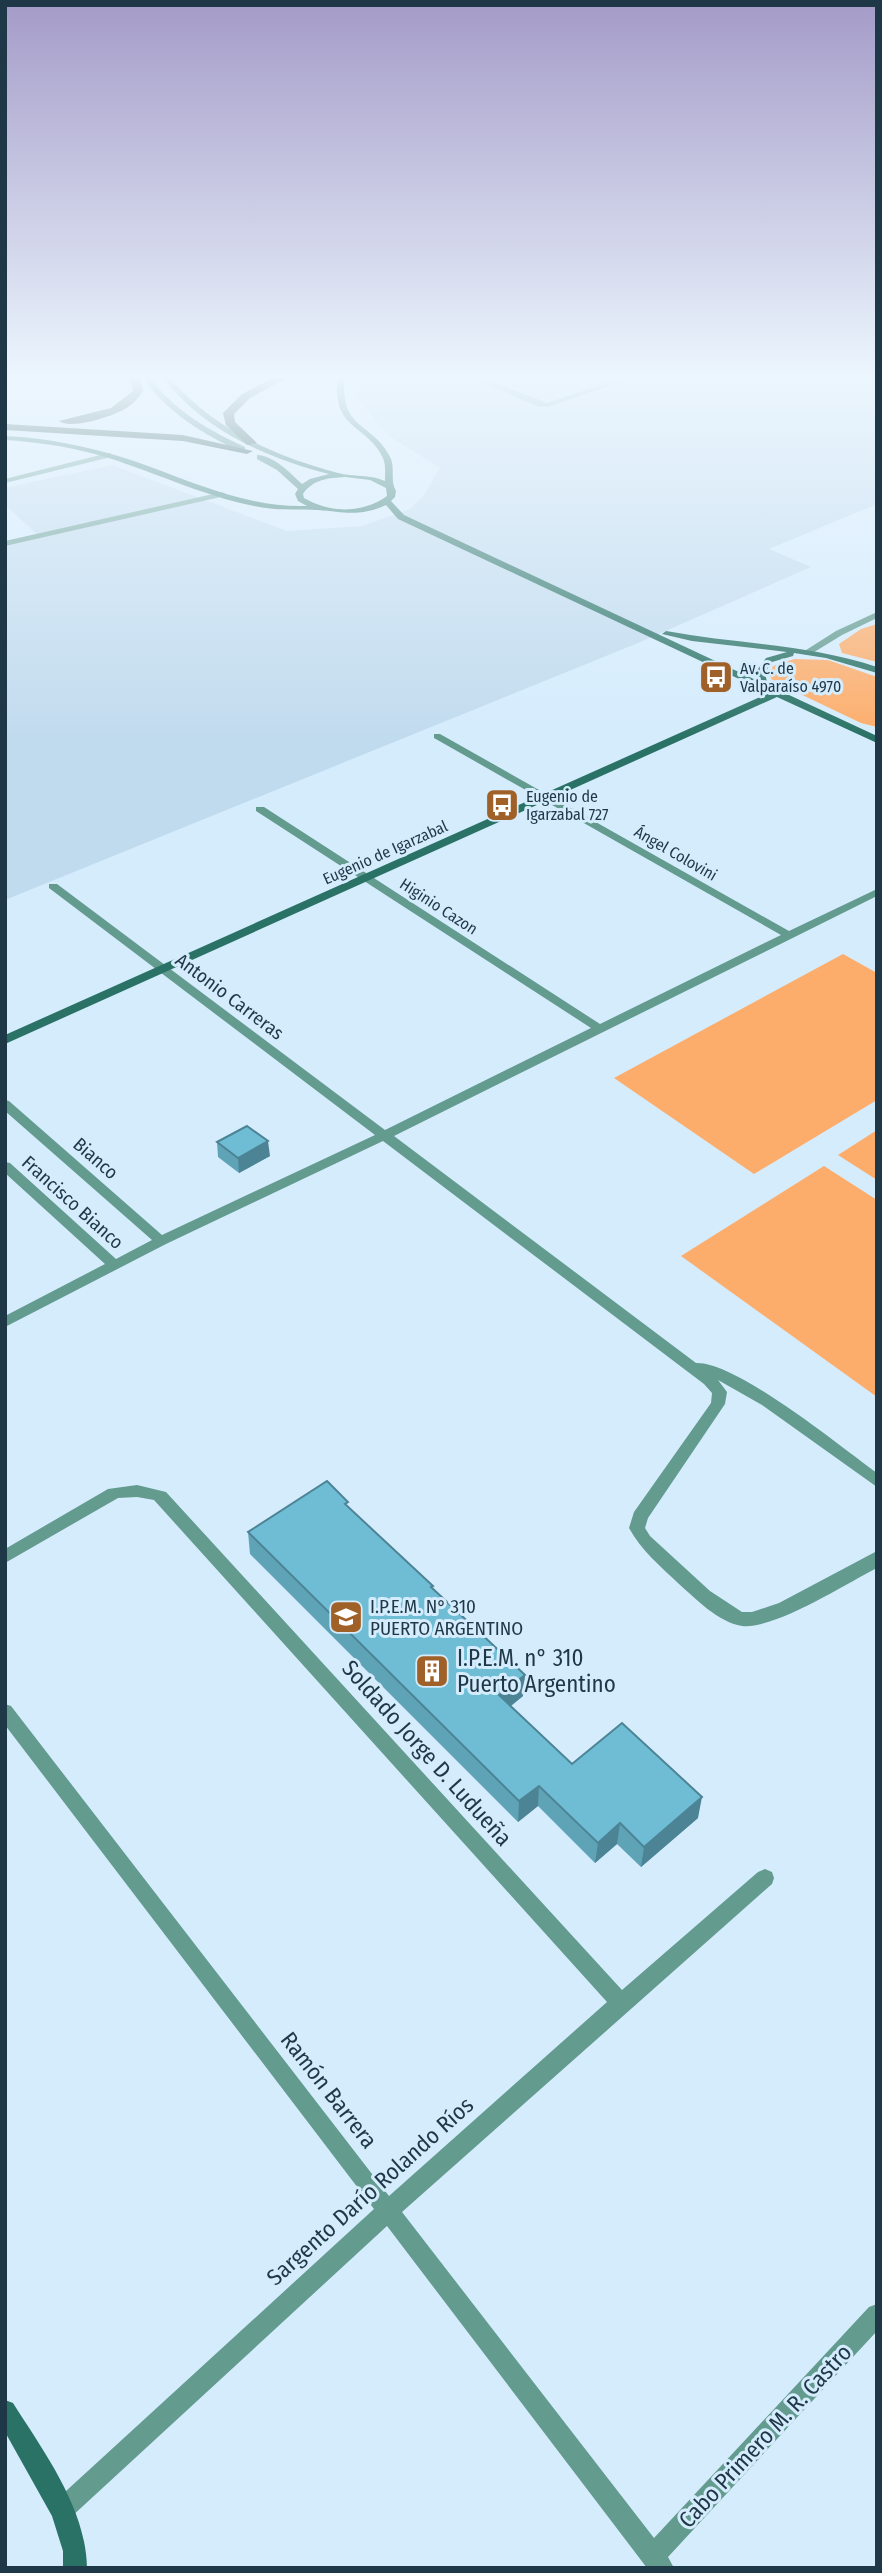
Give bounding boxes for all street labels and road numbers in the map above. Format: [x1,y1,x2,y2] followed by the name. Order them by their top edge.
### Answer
[320,816,451,889] street label: Eugenio de Igarzabal
[631,822,720,885] street label: Ángel Colovini
[396,874,481,939] street label: Higinio Cazon
[171,948,288,1045] street label: Antonio Carreras
[68,1133,123,1184] street label: Bianco
[17,1151,128,1254] street label: Francisco Bianco
[336,1654,518,1852] street label: Soldado Jorge D. Ludueña
[275,2026,383,2154] street label: Ramón Barrera
[261,2091,479,2291] street label: Sargento Darío Rolando Ríos
[673,2338,857,2534] street label: Cabo Primero M. R. Castro

